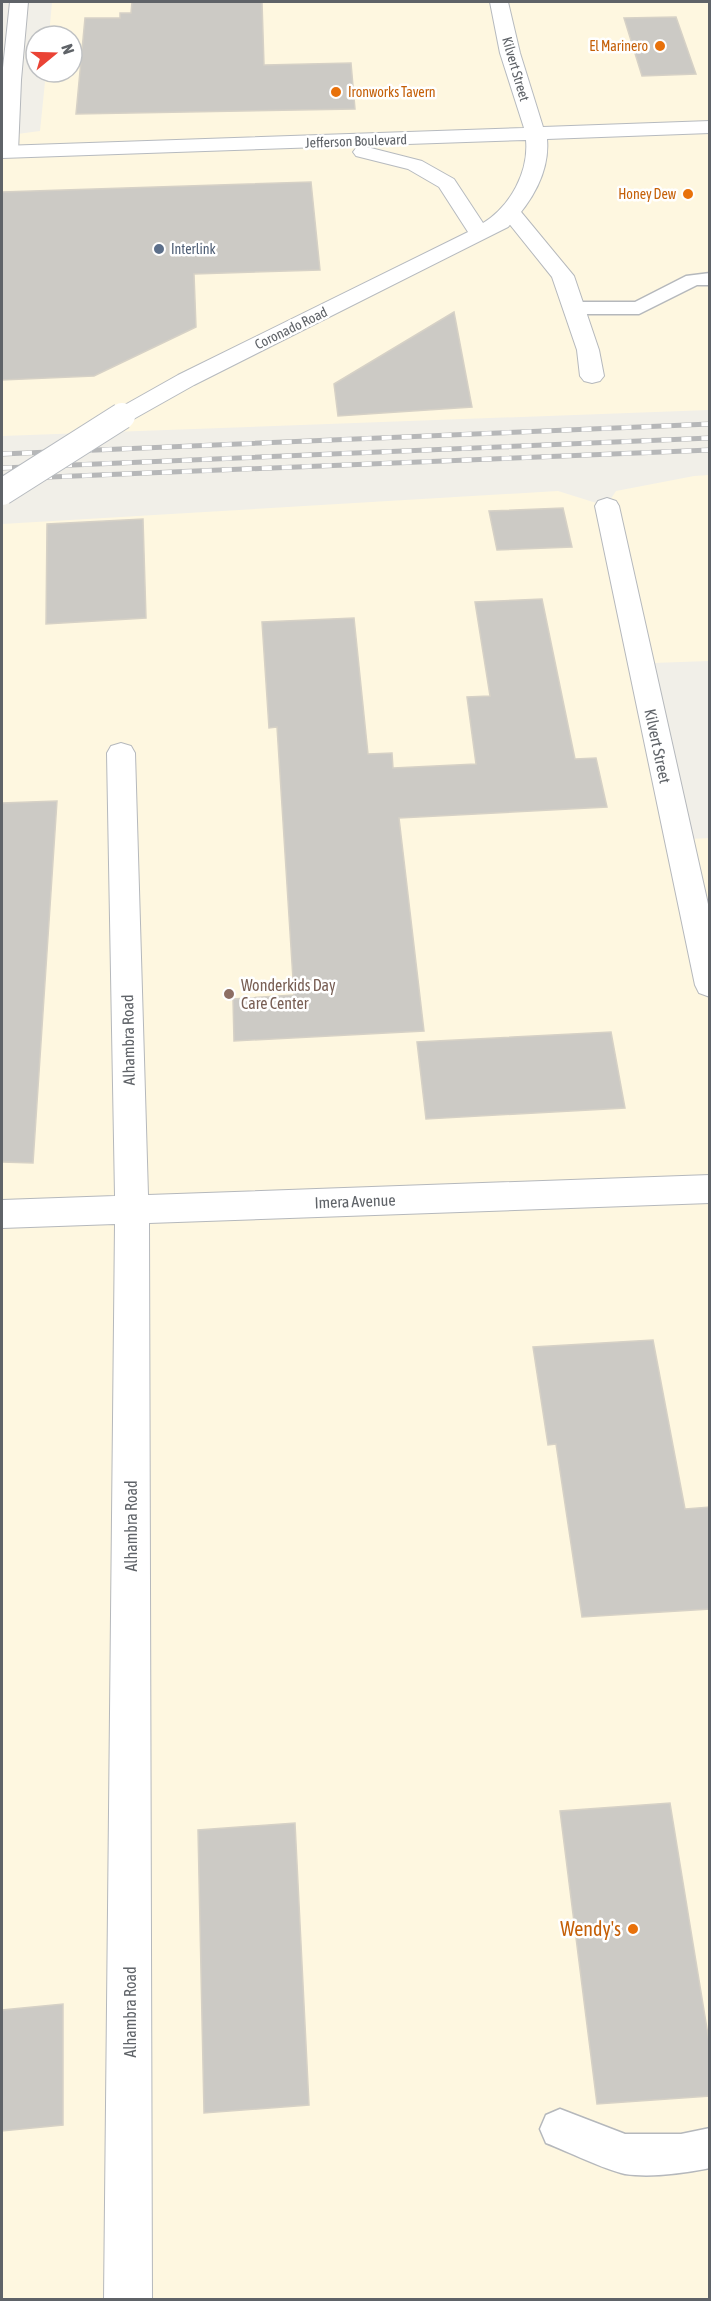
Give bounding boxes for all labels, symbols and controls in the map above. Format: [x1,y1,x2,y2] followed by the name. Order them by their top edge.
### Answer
[24,24,84,84] north arrow
[499,35,533,103] street label: Kilvert Street
[589,38,648,54] place label: El Marinero
[653,39,667,53] marker: El Marinero
[58,42,78,57] text: N
[348,84,436,100] place label: Ironworks Tavern
[329,85,343,99] marker: Ironworks Tavern
[305,131,407,151] street label: Jefferson Boulevard
[618,186,677,202] place label: Honey Dew
[681,187,695,201] marker: Honey Dew
[171,241,216,257] place label: Interlink
[152,242,166,256] marker: Interlink
[252,304,330,352] street label: Coronado Road
[641,707,675,785] street label: Kilvert Street
[241,976,336,1012] place label: Wonderkids Day Care Center
[222,987,236,1001] marker: Wonderkids Day Care Center
[118,994,138,1086] street label: Alhambra Road
[314,1191,396,1211] street label: Imera Avenue
[122,1481,140,1571] street label: Alhambra Road
[560,1917,621,1940] place label: Wendy's
[626,1922,640,1936] marker: Wendy's
[121,1967,139,2057] street label: Alhambra Road

